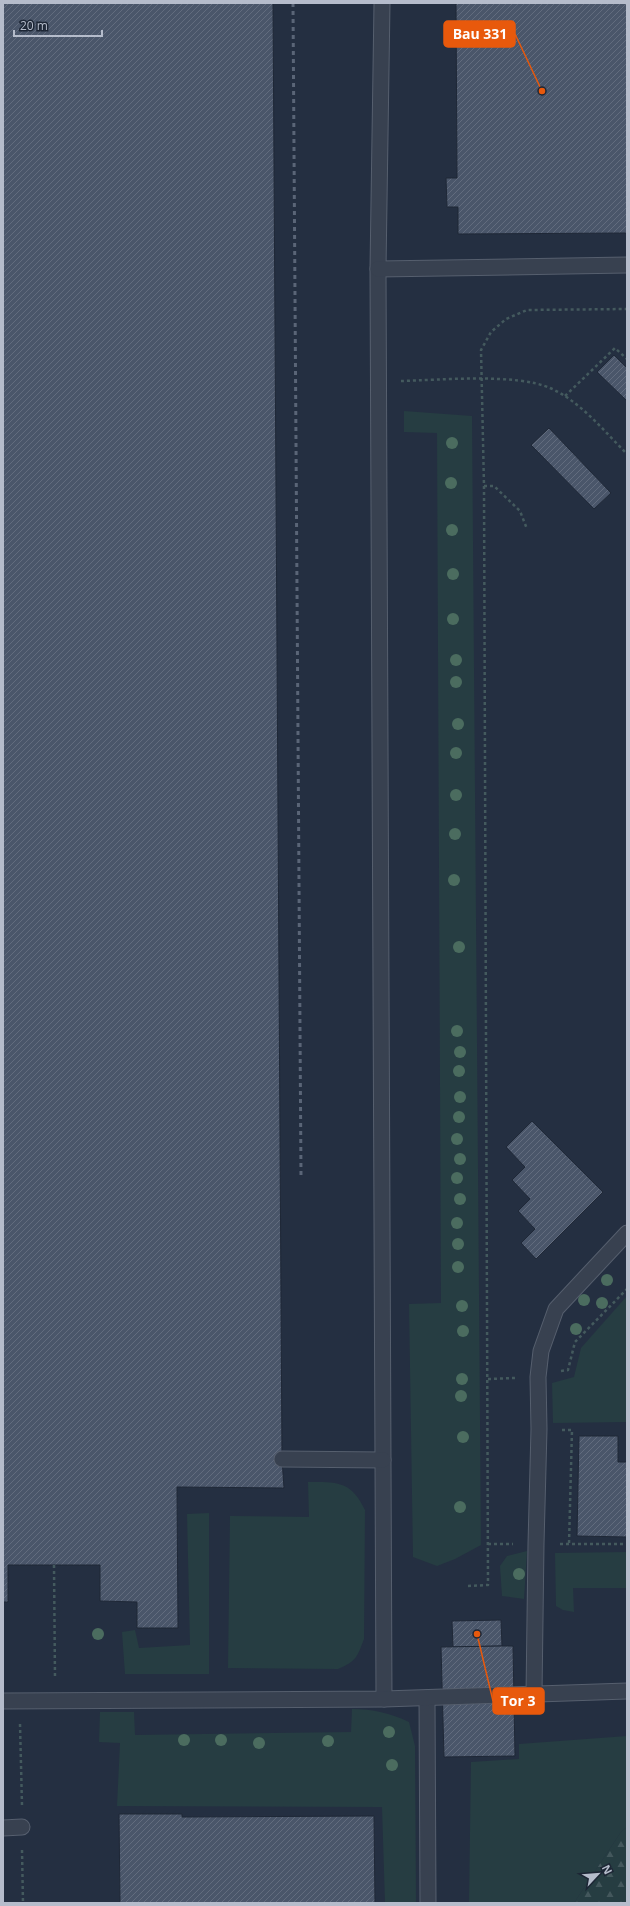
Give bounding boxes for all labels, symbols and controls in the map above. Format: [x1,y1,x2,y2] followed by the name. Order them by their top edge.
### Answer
[14,12,102,38] scale bar
[20,17,48,34] text: 20 m
[444,21,515,47] callout: Bau 331
[453,24,507,43] text: Bau 331
[493,1688,544,1714] callout: Tor 3
[501,1691,535,1710] text: Tor 3
[578,1854,618,1894] north arrow
[599,1862,616,1877] text: N

